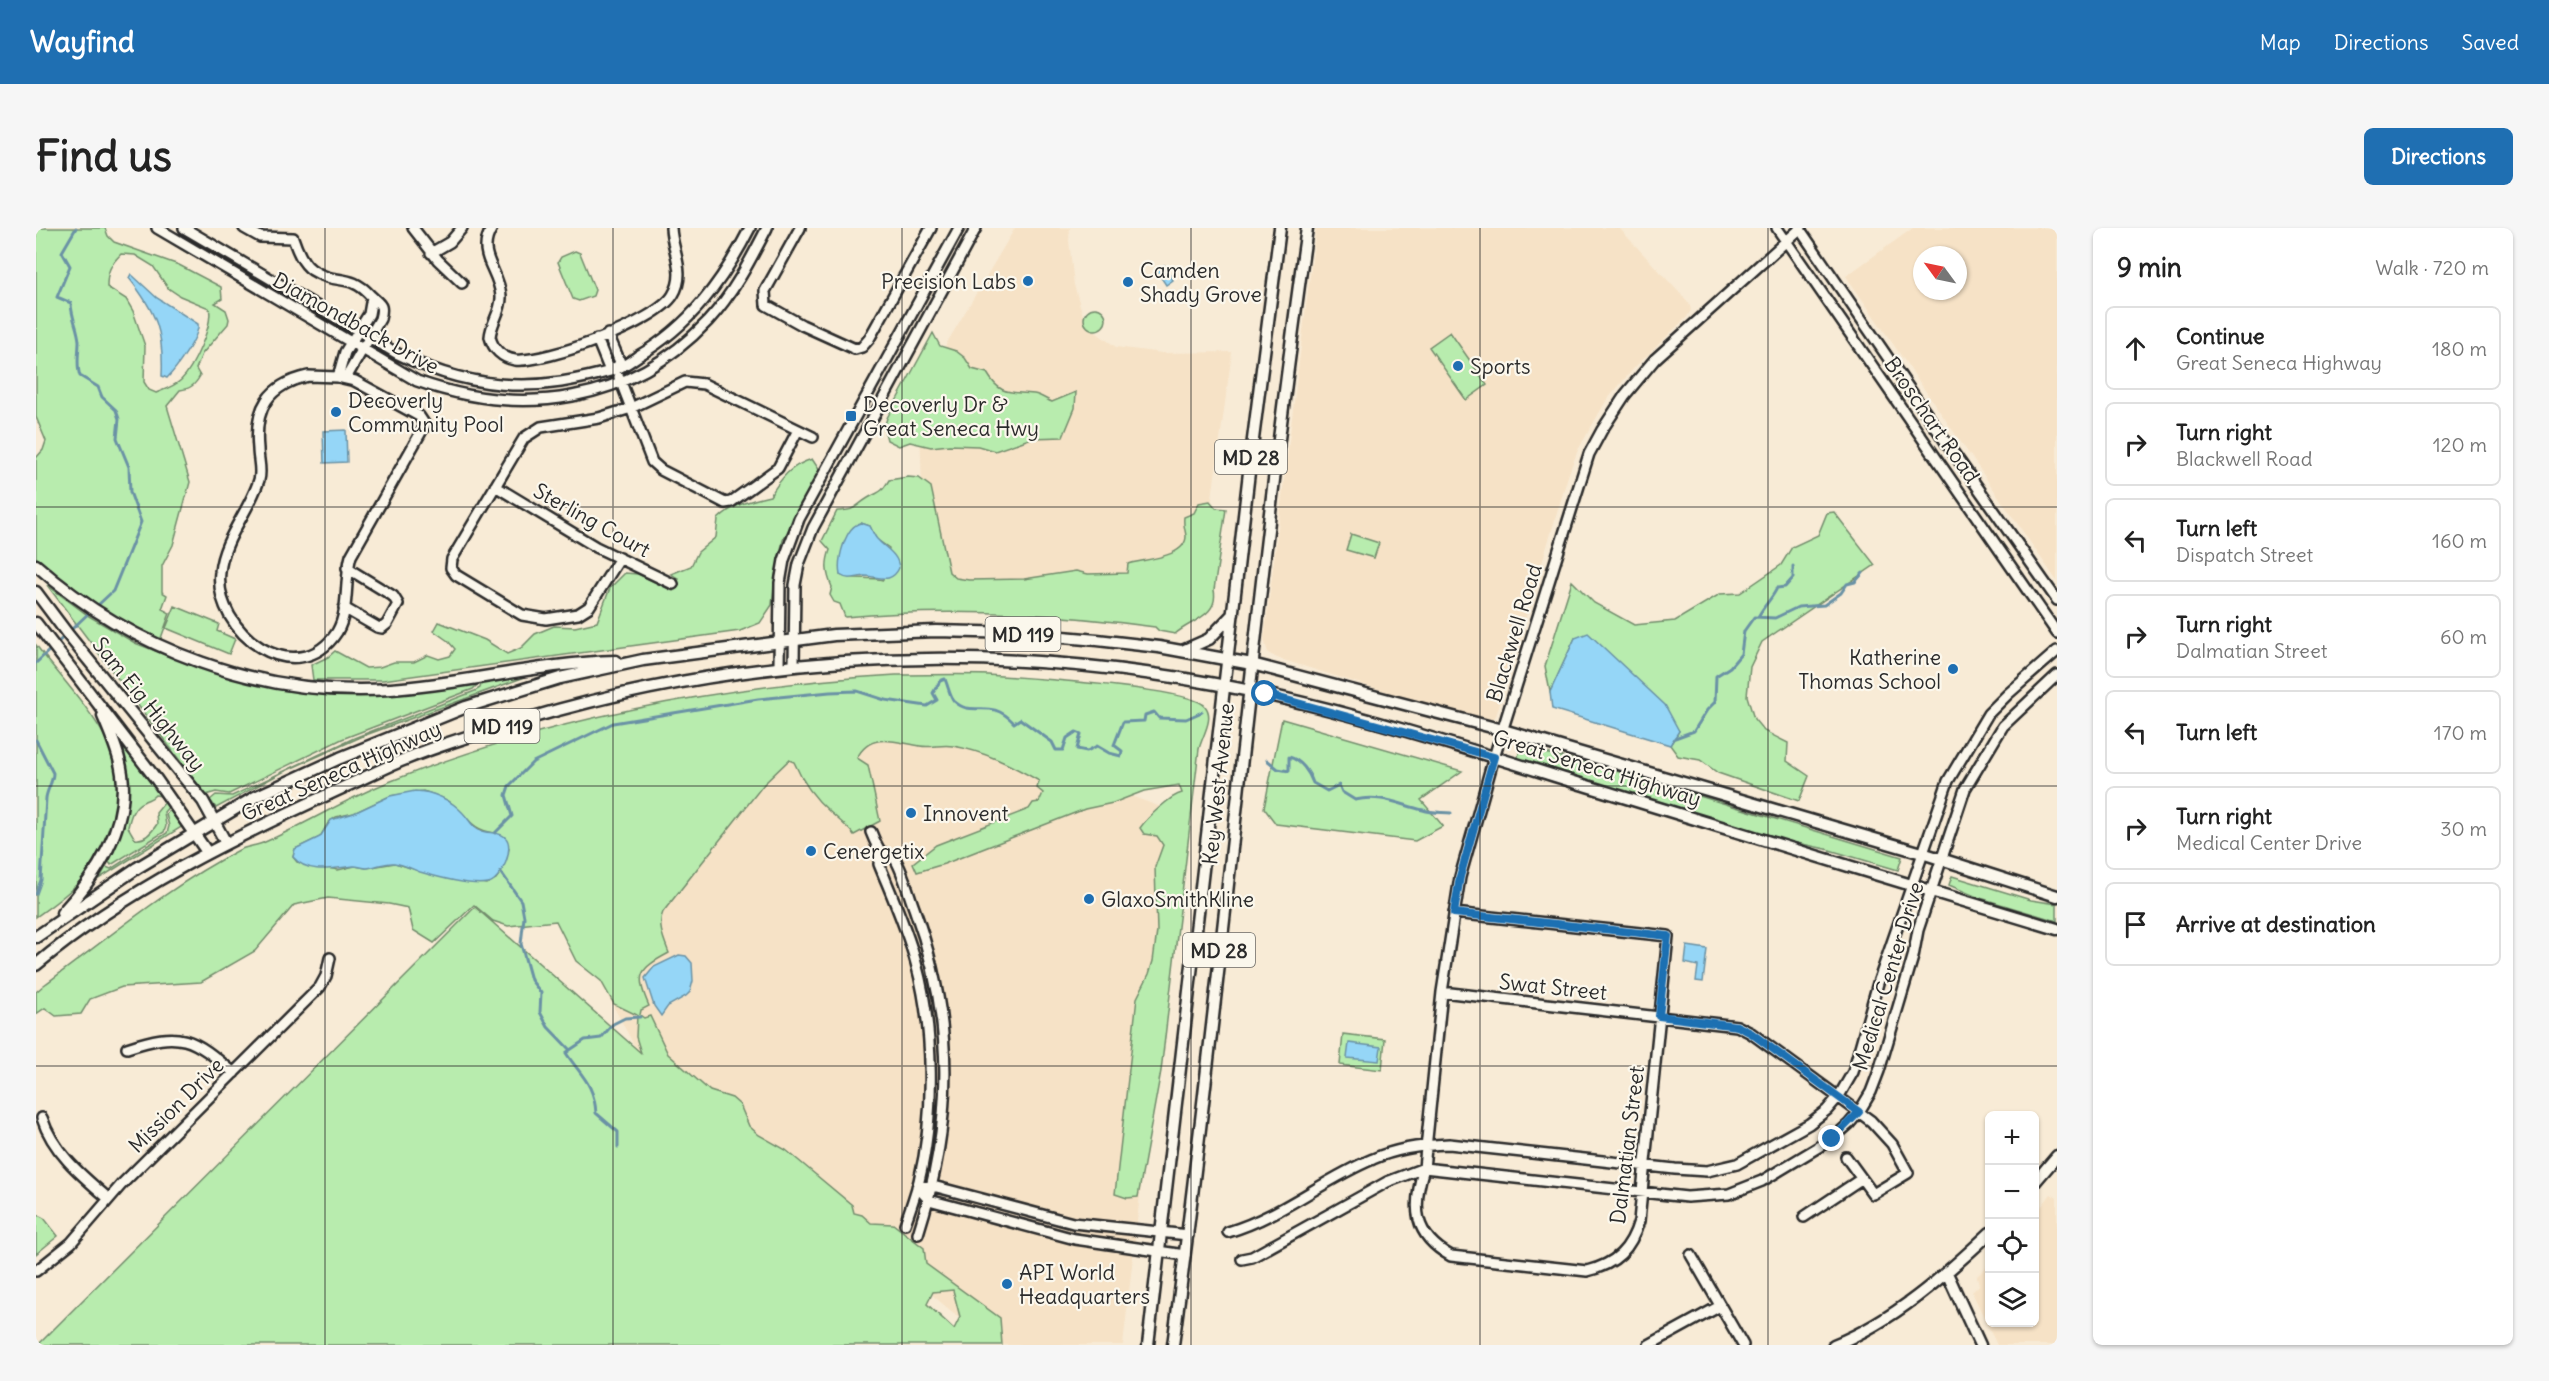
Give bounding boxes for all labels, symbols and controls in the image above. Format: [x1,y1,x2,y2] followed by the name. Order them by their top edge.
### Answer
[30,24,134,60] text: Wayfind
[2260,29,2301,56] text: Map
[2334,29,2428,56] text: Directions
[2461,29,2519,56] text: Saved
[2364,128,2513,185] button: Directions
[36,130,172,182] text: Find us
[1913,246,1967,300] north arrow
[2117,251,2182,284] text: 9 min
[2375,255,2489,280] text: Walk · 720 m
[1140,257,1262,308] place label: Camden Shady Grove
[268,266,444,380] street label: Diamondback Drive
[881,268,1016,295] place label: Precision Labs
[1021,274,1035,288] marker: Precision Labs
[1121,275,1135,289] marker: Camden Shady Grove
[2176,322,2265,350] text: Continue
[2119,332,2152,365] icon: ahead
[2432,336,2487,361] text: 180 m
[2176,350,2382,375] text: Great Seneca Highway
[1878,352,1986,488] street label: Broschart Road
[1470,353,1531,380] place label: Sports
[1451,359,1465,373] marker: Sports
[348,387,504,438] place label: Decoverly Community Pool
[863,391,1039,442] place label: Decoverly Dr & Great Seneca Hwy
[329,405,343,419] marker: Decoverly Community Pool
[844,409,858,423] marker: Decoverly Dr & Great Seneca Hwy
[2176,418,2272,446] text: Turn right
[2119,428,2152,461] icon: right
[2433,432,2487,457] text: 120 m
[1215,440,1287,474] road number: MD 28
[2176,446,2312,471] text: Blackwell Road
[529,477,655,563] street label: Sterling Court
[2176,514,2257,542] text: Turn left
[2119,524,2152,557] icon: left
[2432,528,2487,553] text: 160 m
[2176,542,2313,567] text: Dispatch Street
[1480,561,1548,705] street label: Blackwell Road
[2176,610,2272,638] text: Turn right
[986,617,1060,651] road number: MD 119
[2119,620,2152,653] icon: right
[2440,624,2487,649] text: 60 m
[87,632,211,776] street label: Sam Eig Highway
[2176,638,2327,663] text: Dalmatian Street
[1798,644,1941,695] place label: Katherine Thomas School
[1946,662,1960,676] marker: Katherine Thomas School
[1251,680,1277,706] route start
[1196,702,1240,866] street label: Key West Avenue
[464,709,540,743] road number: MD 119
[237,715,445,827] street label: Great Seneca Highway
[2119,716,2152,749] icon: left
[2176,718,2257,746] text: Turn left
[2434,720,2487,745] text: 170 m
[1490,723,1704,813] street label: Great Seneca Highway
[923,800,1009,827] place label: Innovent
[2176,802,2272,830] text: Turn right
[904,806,918,820] marker: Innovent
[2119,812,2152,845] icon: right
[2440,816,2487,841] text: 30 m
[2176,830,2362,855] text: Medical Center Drive
[823,838,925,865] place label: Cenergetix
[804,844,818,858] marker: Cenergetix
[1847,879,1929,1073] street label: Medical Center Drive
[1101,886,1254,913] place label: GlaxoSmithKline
[1082,892,1096,906] marker: GlaxoSmithKline
[2119,908,2152,941] icon: arrive
[2176,910,2376,938] text: Arrive at destination
[1183,933,1255,967] road number: MD 28
[1498,968,1608,1006] street label: Swat Street
[123,1052,229,1158] street label: Mission Drive
[1604,1064,1650,1226] street label: Dalmatian Street
[1985,1111,2039,1327] map controls
[1985,1111,2039,1165] button: +
[1818,1125,1844,1151] route end
[1985,1165,2039,1219] button: −
[1985,1219,2039,1273] button: locate
[1019,1259,1150,1310] place label: API World Headquarters
[1985,1273,2039,1327] button: layers
[1000,1277,1014,1291] marker: API World Headquarters

